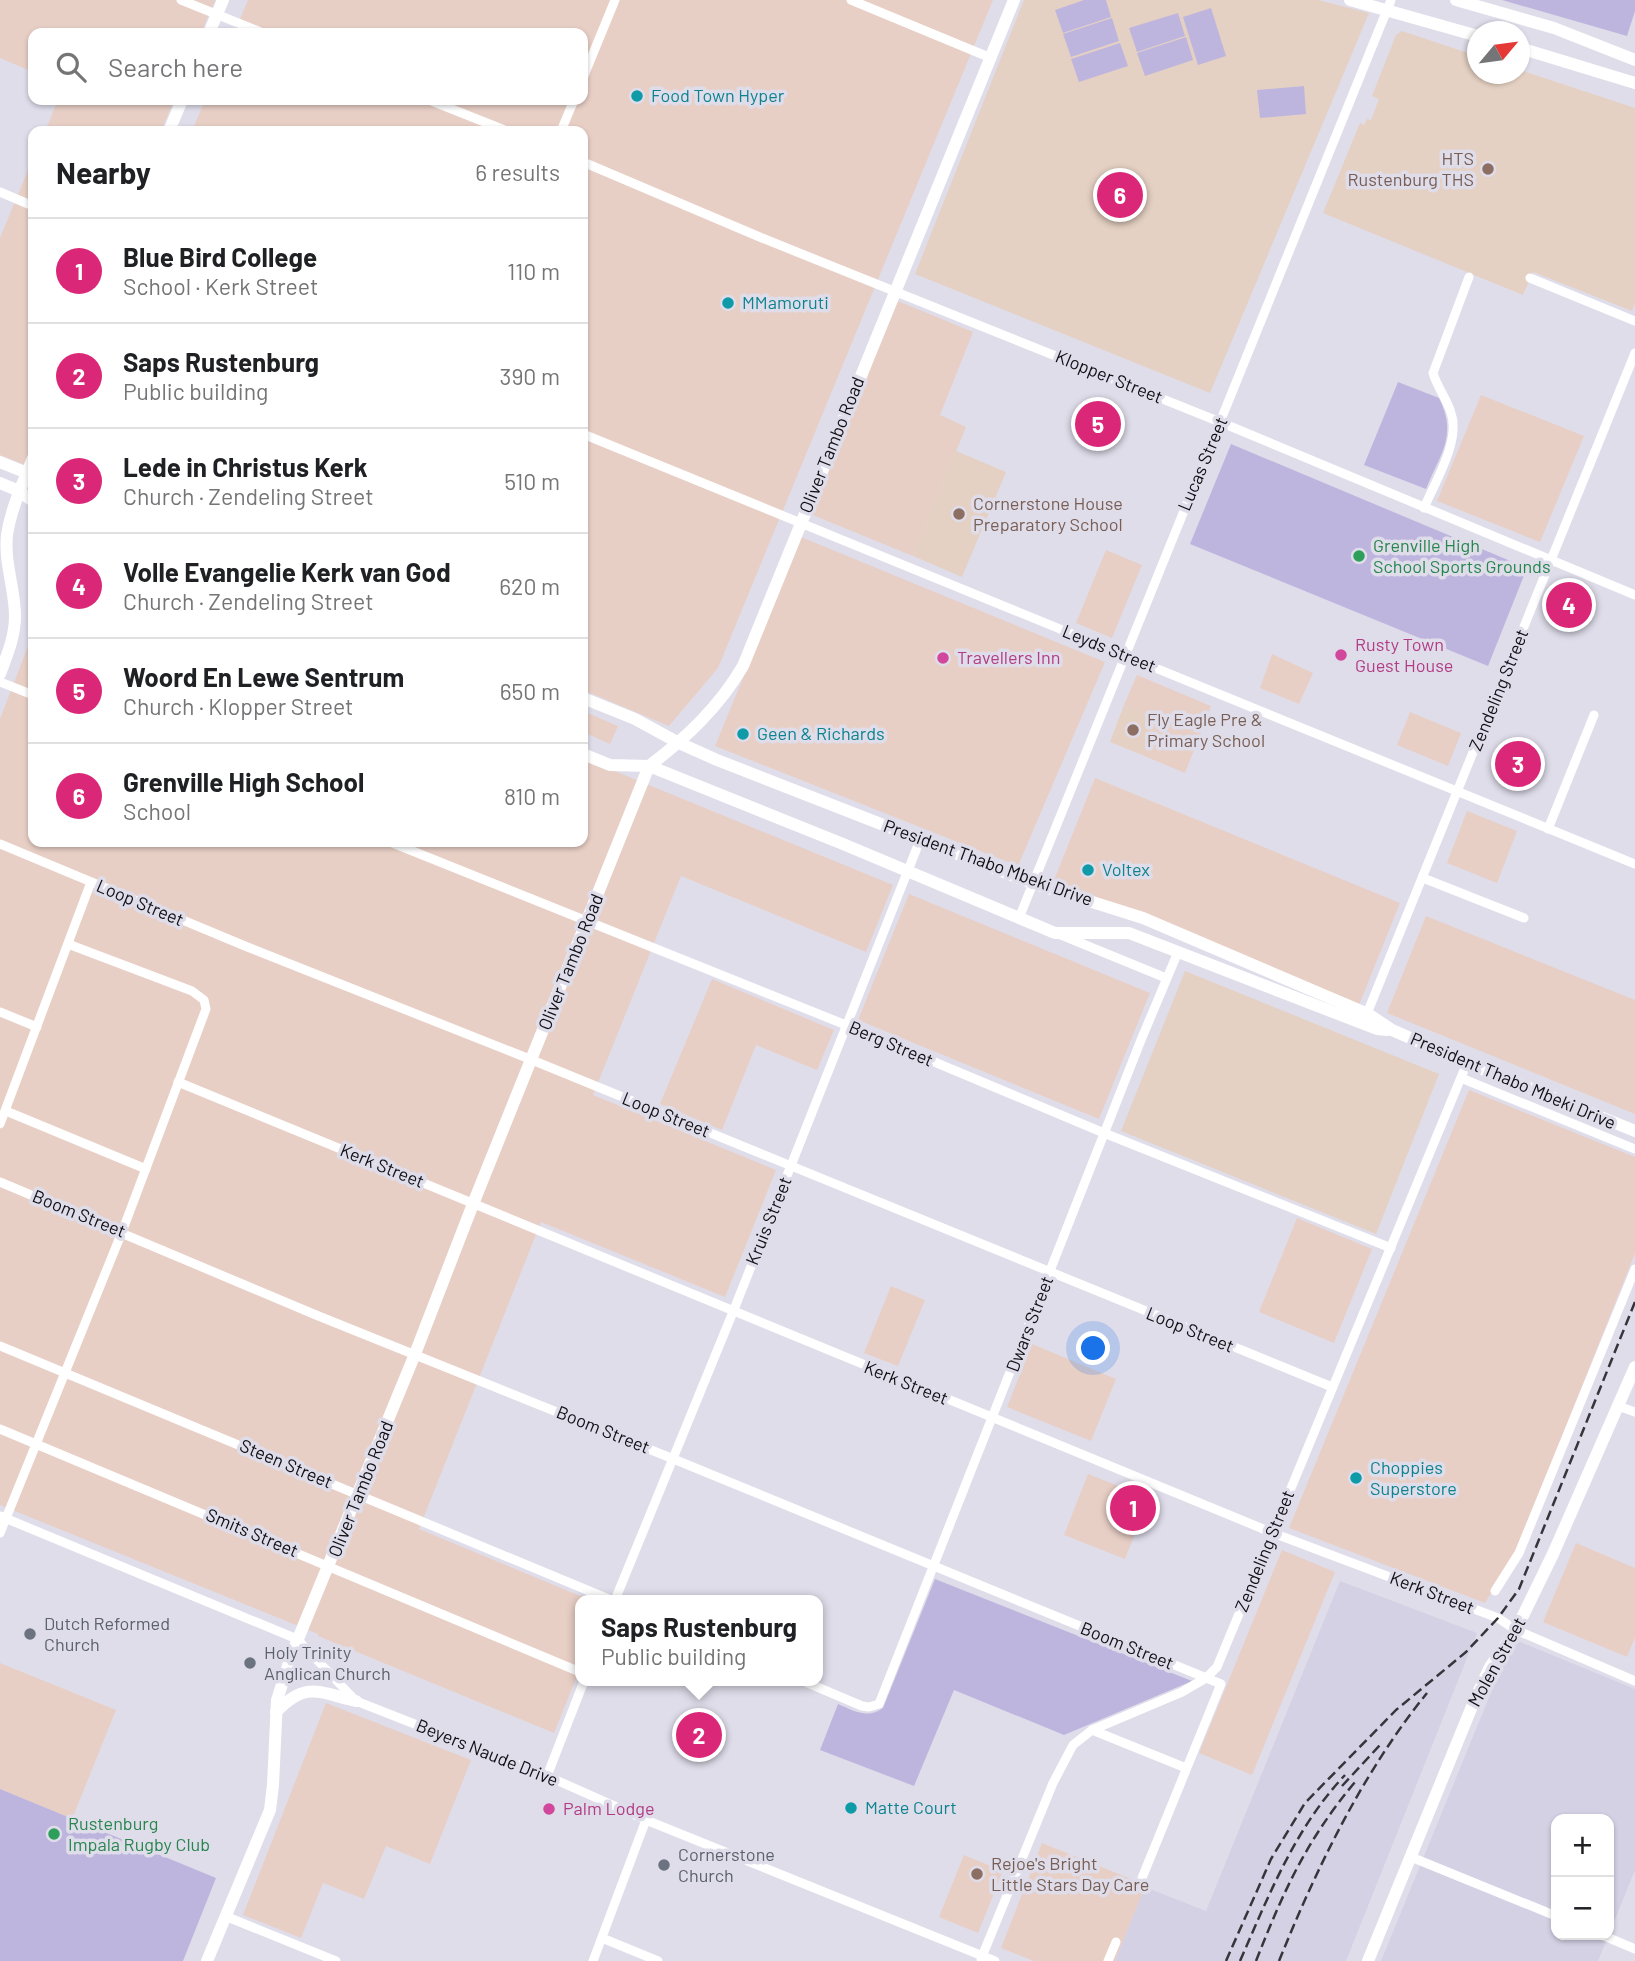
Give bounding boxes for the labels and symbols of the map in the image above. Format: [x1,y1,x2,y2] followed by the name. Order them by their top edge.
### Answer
[1467,21,1530,84] north arrow
[651,84,785,106] place label: Food Town Hyper
[629,88,645,104] marker: Food Town Hyper
[1348,147,1474,190] place label: HTS Rustenburg THS
[1480,161,1496,177] marker: HTS Rustenburg THS
[1097,169,1143,221] pin: 6
[742,291,829,313] place label: MMamoruti
[720,295,736,311] marker: MMamoruti
[1053,345,1166,408] street label: Klopper Street
[794,373,868,516] street label: Oliver Tambo Road
[1075,398,1121,450] pin: 5
[1172,413,1232,514] street label: Lucas Street
[973,492,1123,535] place label: Cornerstone House Preparatory School
[951,506,967,522] marker: Cornerstone House Preparatory School
[1373,534,1551,577] place label: Grenville High School Sports Grounds
[1351,548,1367,564] marker: Grenville High School Sports Grounds
[1546,579,1592,631] pin: 4
[1059,619,1159,677] street label: Leyds Street
[1464,626,1532,754] street label: Zendeling Street
[1355,633,1453,676] place label: Rusty Town Guest House
[957,646,1060,668] place label: Travellers Inn
[1333,647,1349,663] marker: Rusty Town Guest House
[935,650,951,666] marker: Travellers Inn
[1147,708,1265,751] place label: Fly Eagle Pre & Primary School
[757,722,885,744] place label: Geen & Richards
[1125,722,1141,738] marker: Fly Eagle Pre & Primary School
[735,726,751,742] marker: Geen & Richards
[1495,738,1541,790] pin: 3
[881,814,1096,910] street label: President Thabo Mbeki Drive
[1102,858,1150,880] place label: Voltex
[1080,862,1096,878] marker: Voltex
[94,874,187,930] street label: Loop Street
[533,890,607,1033] street label: Oliver Tambo Road
[846,1015,937,1071] street label: Berg Street
[1407,1027,1619,1133] street label: President Thabo Mbeki Drive
[619,1087,713,1142] street label: Loop Street
[337,1138,428,1192] street label: Kerk Street
[740,1173,796,1268] street label: Kruis Street
[30,1184,129,1242] street label: Boom Street
[1001,1273,1057,1375] street label: Dwars Street
[1143,1302,1237,1357] street label: Loop Street
[1076,1331,1110,1365] your location
[861,1355,952,1409] street label: Kerk Street
[554,1400,653,1458] street label: Boom Street
[323,1417,397,1560] street label: Oliver Tambo Road
[237,1434,336,1492] street label: Steen Street
[1370,1456,1457,1499] place label: Choppies Superstore
[1348,1470,1364,1486] marker: Choppies Superstore
[1110,1482,1156,1534] pin: 1
[1230,1487,1298,1615] street label: Zendeling Street
[203,1503,302,1561] street label: Smits Street
[1387,1566,1478,1618] street label: Kerk Street
[44,1612,170,1655] place label: Dutch Reformed Church
[1463,1613,1530,1710] street label: Molen Street
[1078,1616,1177,1674] street label: Boom Street
[22,1626,38,1642] marker: Dutch Reformed Church
[264,1641,391,1684] place label: Holy Trinity Anglican Church
[242,1655,258,1671] marker: Holy Trinity Anglican Church
[676,1709,722,1761] pin: 2
[413,1714,562,1791] street label: Beyers Naude Drive
[865,1796,957,1818] place label: Matte Court
[563,1797,655,1819] place label: Palm Lodge
[843,1800,859,1816] marker: Matte Court
[541,1801,557,1817] marker: Palm Lodge
[68,1812,210,1855] place label: Rustenburg Impala Rugby Club
[46,1826,62,1842] marker: Rustenburg Impala Rugby Club
[678,1843,775,1886] place label: Cornerstone Church
[991,1852,1149,1895] place label: Rejoe's Bright Little Stars Day Care
[656,1857,672,1873] marker: Cornerstone Church
[969,1866,985,1882] marker: Rejoe's Bright Little Stars Day Care

